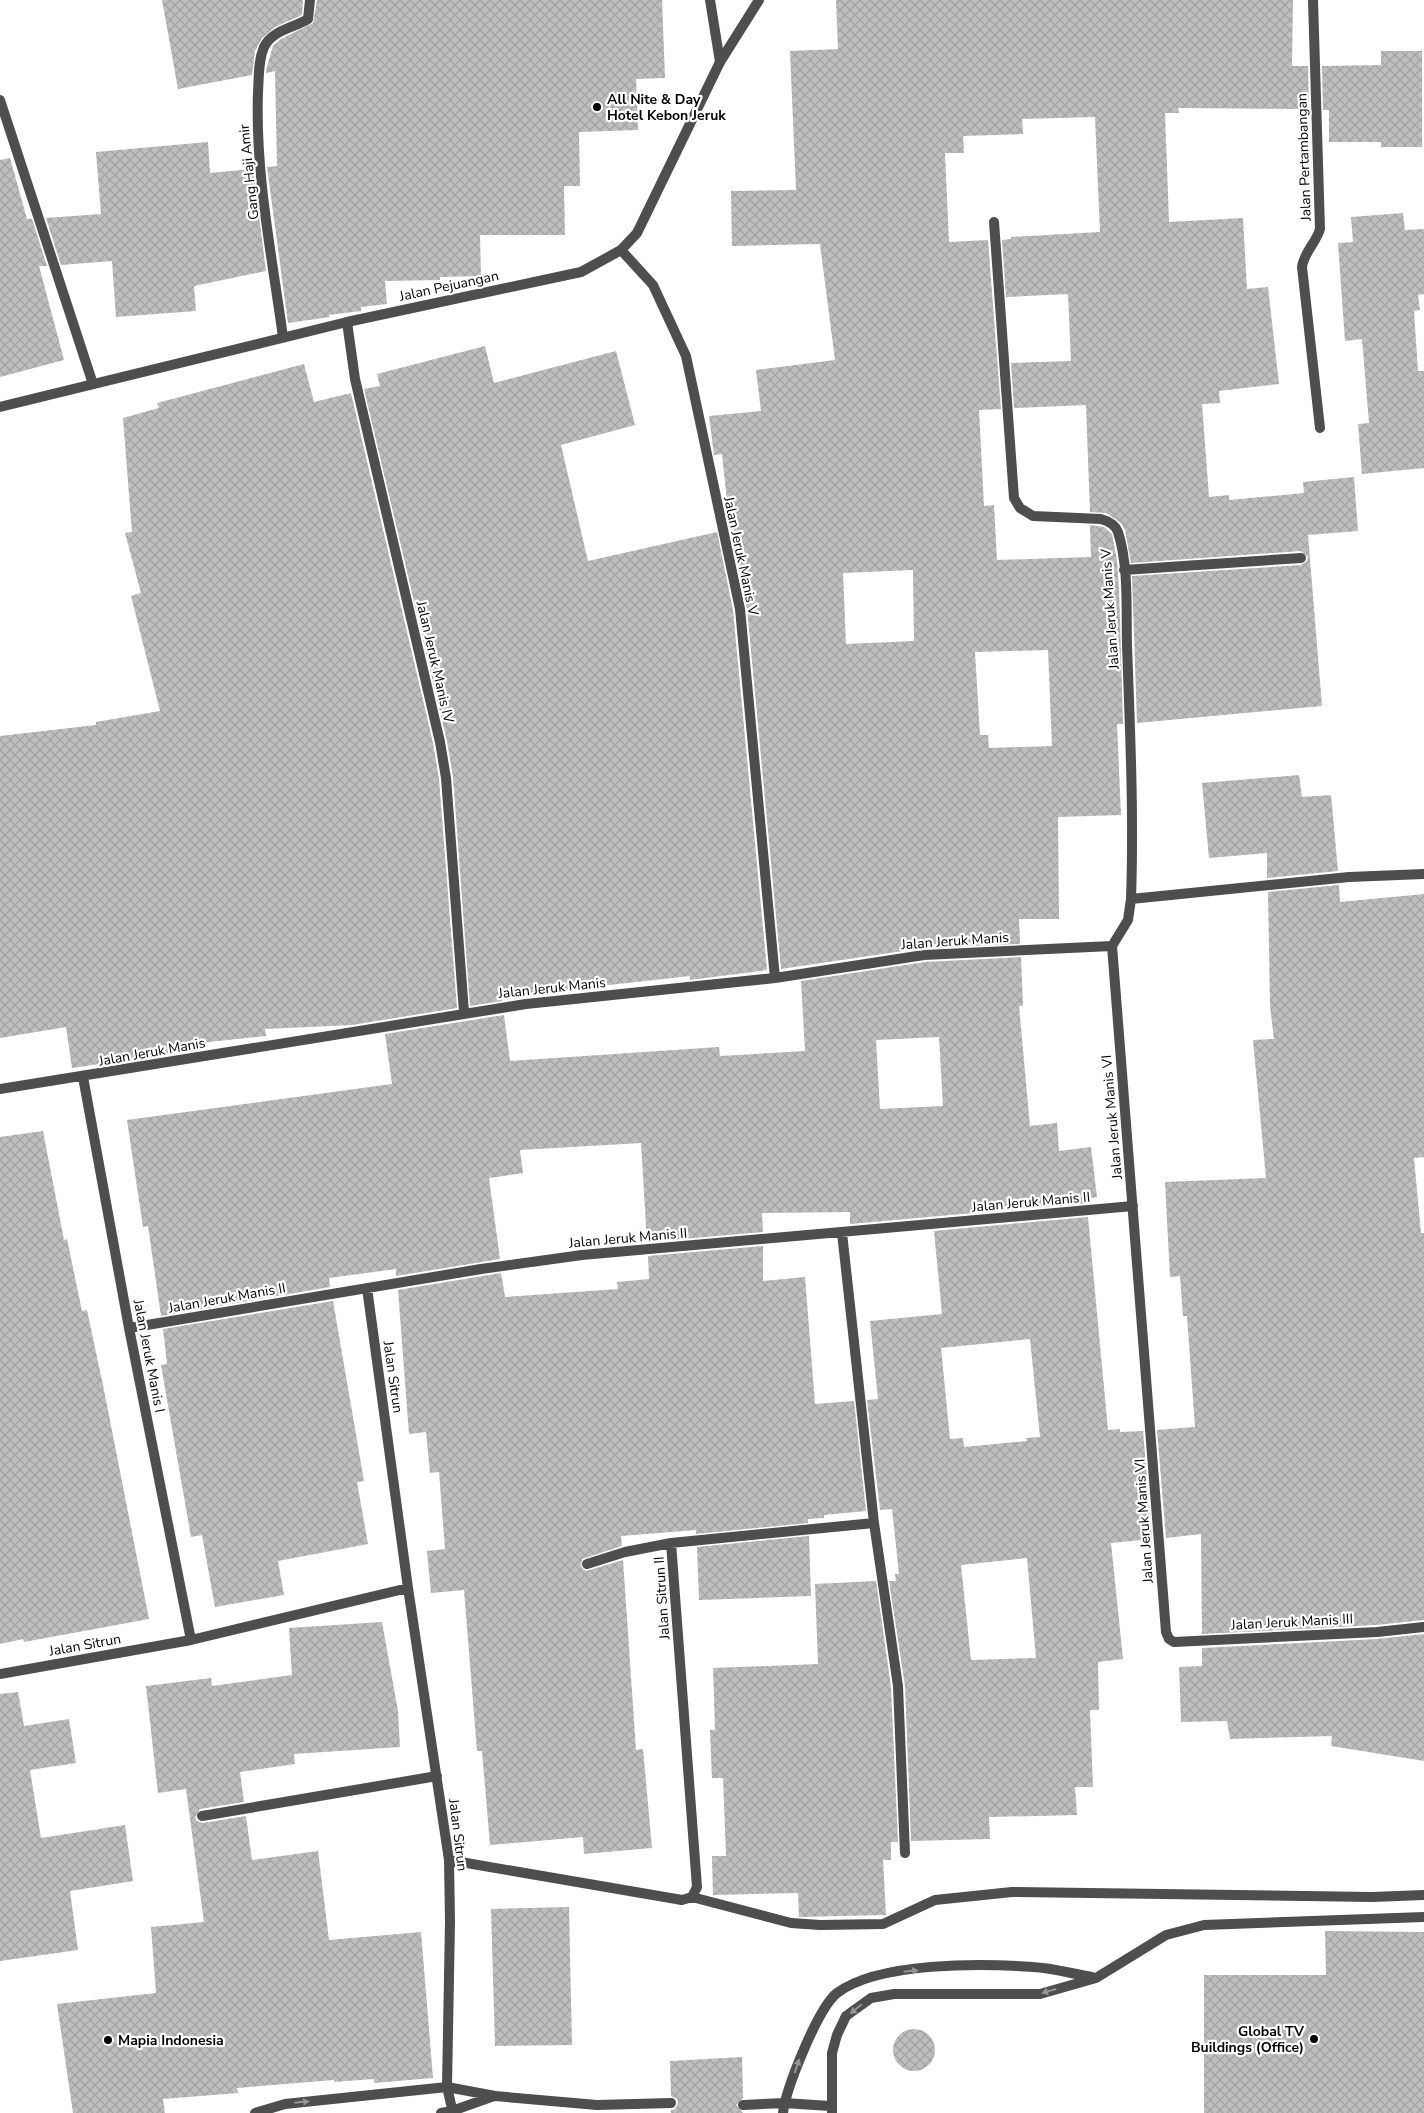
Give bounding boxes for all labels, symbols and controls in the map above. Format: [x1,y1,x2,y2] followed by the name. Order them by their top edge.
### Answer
[607,90,726,125] place label: All Nite & Day Hotel Kebon Jeruk
[1292,93,1316,222] street label: Jalan Pertambangan
[591,101,603,113] marker: All Nite & Day Hotel Kebon Jeruk
[235,123,263,221] street label: Gang Haji Amir
[397,266,500,306] street label: Jalan Pejuangan
[719,494,763,618] street label: Jalan Jeruk Manis V
[1096,548,1124,671] street label: Jalan Jeruk Manis V
[411,598,458,725] street label: Jalan Jeruk Manis IV
[900,928,1010,954] street label: Jalan Jeruk Manis
[496,973,607,1003] street label: Jalan Jeruk Manis
[96,1033,207,1071] street label: Jalan Jeruk Manis
[1097,1054,1127,1181] street label: Jalan Jeruk Manis VI
[970,1187,1091,1217] street label: Jalan Jeruk Manis II
[567,1223,688,1253] street label: Jalan Jeruk Manis II
[166,1278,287,1318] street label: Jalan Jeruk Manis II
[129,1297,169,1414] street label: Jalan Jeruk Manis I
[378,1339,407,1414] street label: Jalan Sitrun
[1130,1458,1158,1585] street label: Jalan Jeruk Manis VI
[650,1556,674,1641] street label: Jalan Sitrun II
[1229,1609,1354,1635] street label: Jalan Jeruk Manis III
[47,1629,122,1661] street label: Jalan Sitrun
[444,1797,472,1872] street label: Jalan Sitrun
[903,1966,919,1974] one-way arrow
[1042,1988,1057,1996] one-way arrow
[850,2003,863,2014] one-way arrow
[1191,2022,1305,2057] place label: Global TV Buildings (Office)
[118,2031,224,2050] place label: Mapia Indonesia
[1308,2033,1320,2045] marker: Global TV Buildings (Office)
[102,2034,114,2046] marker: Mapia Indonesia
[794,2059,801,2074] one-way arrow
[294,2098,310,2106] one-way arrow

